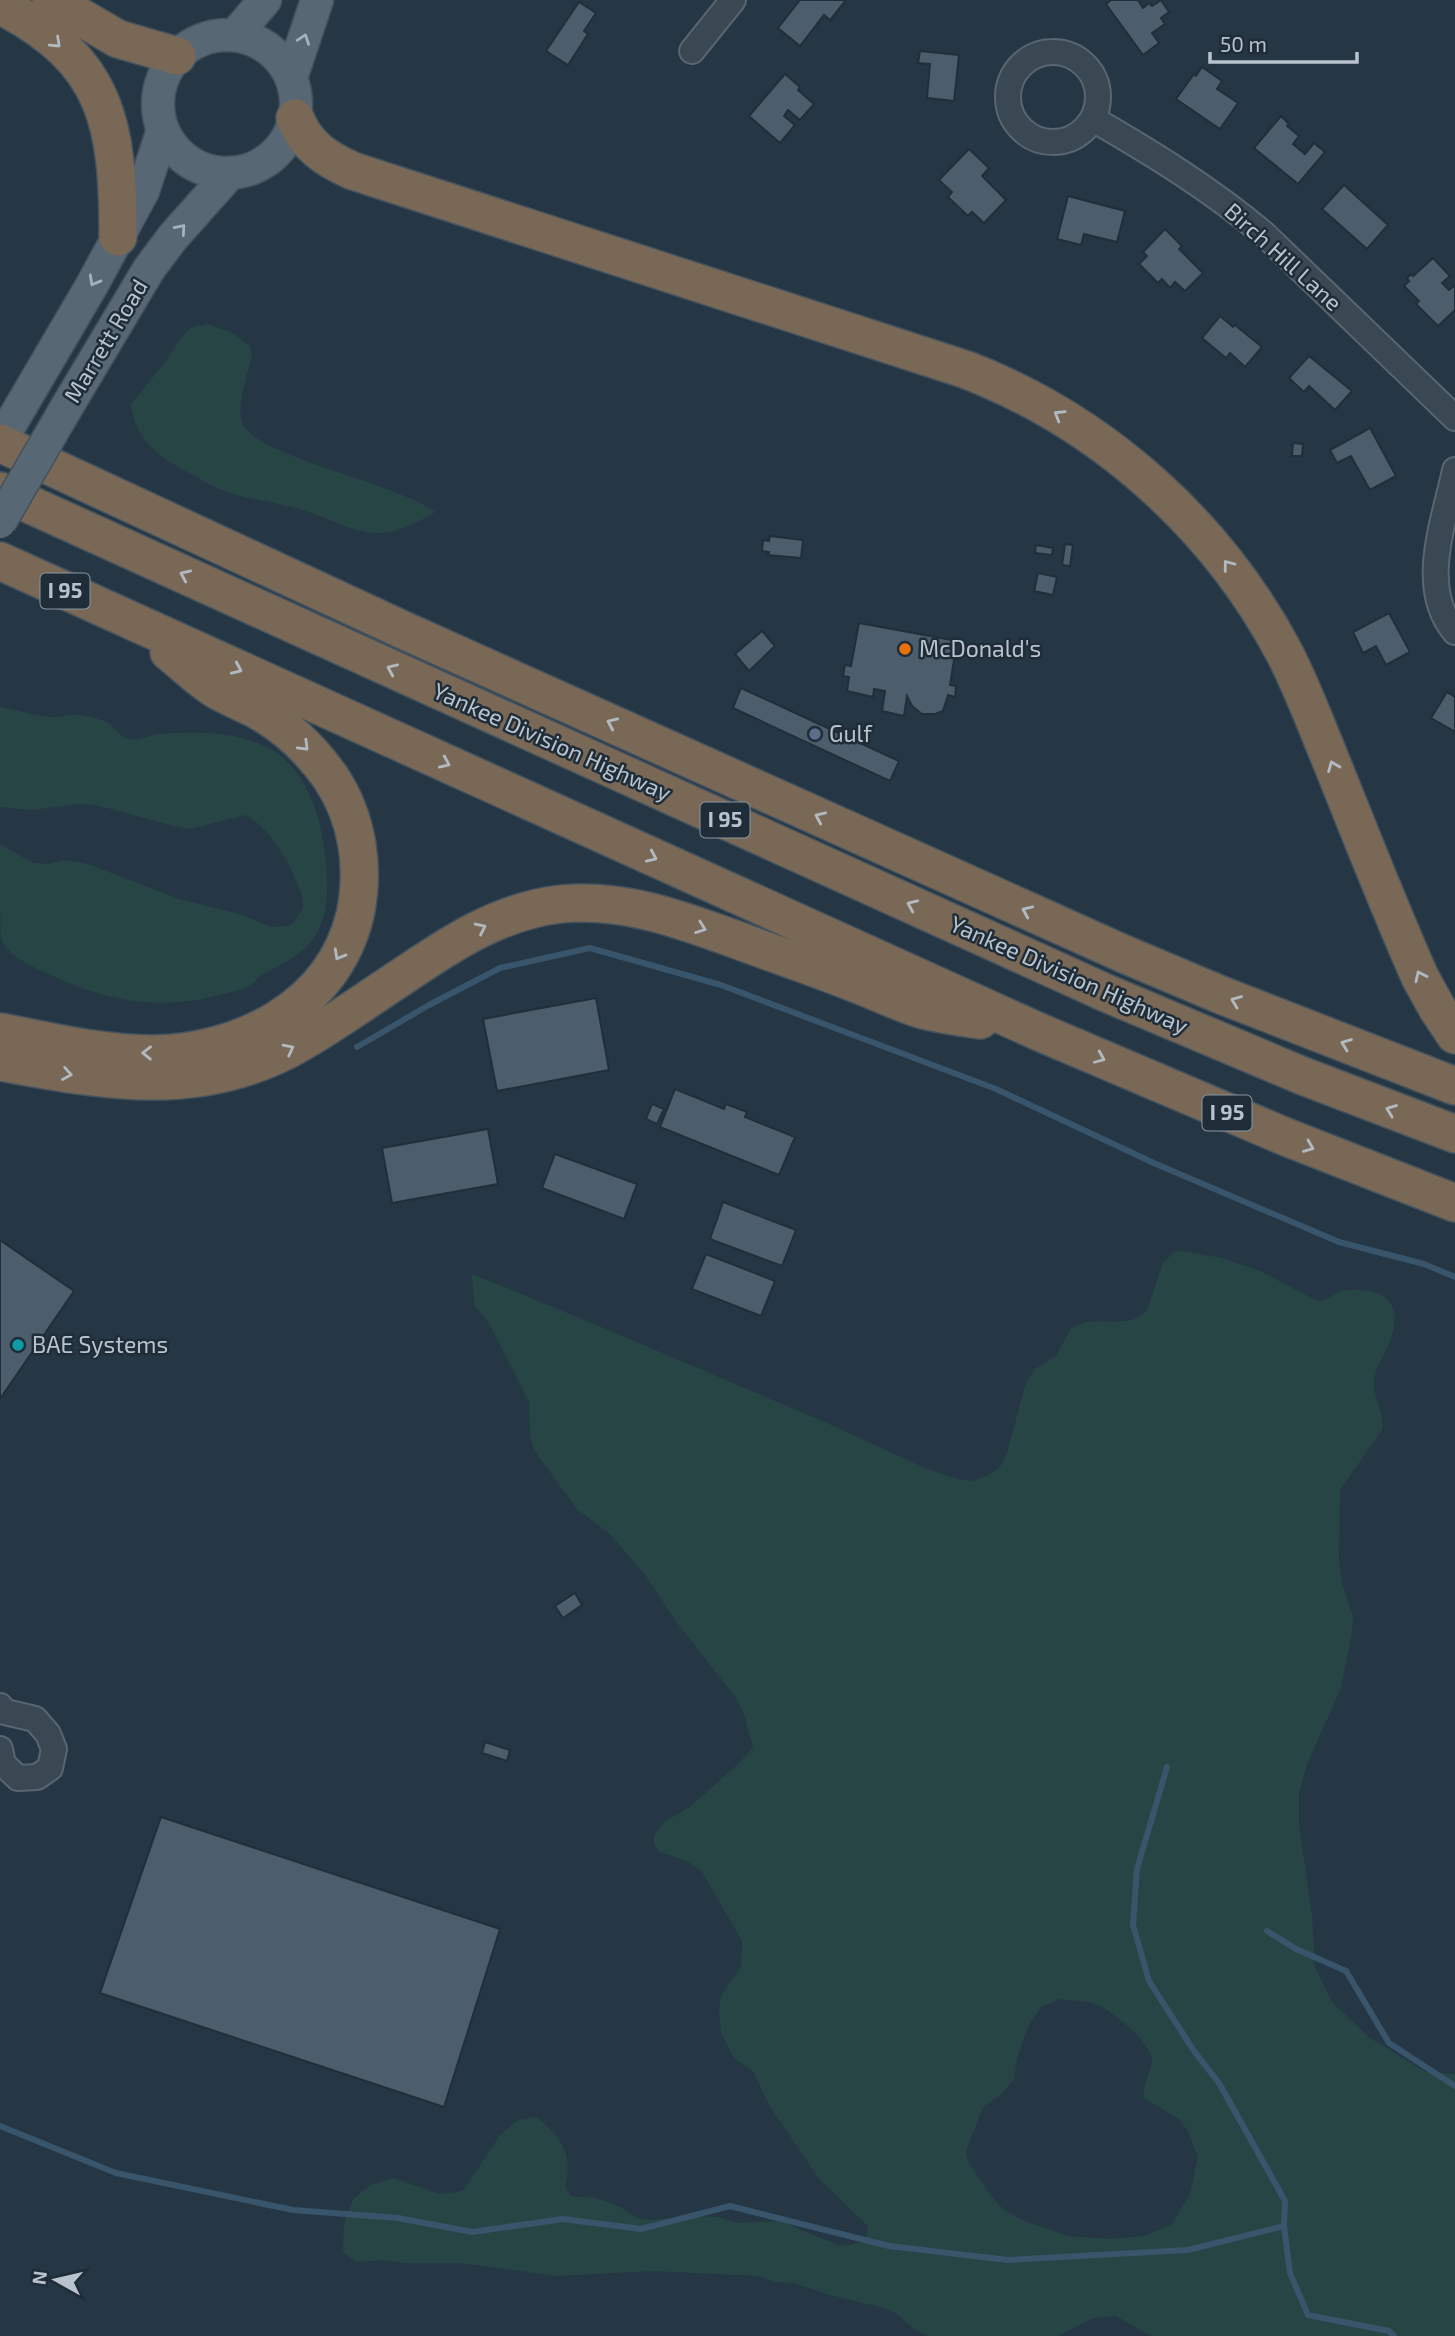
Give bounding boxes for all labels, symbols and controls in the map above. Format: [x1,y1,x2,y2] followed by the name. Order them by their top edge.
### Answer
[1210,21,1357,65] scale bar
[1220,31,1267,56] text: 50 m
[296,33,310,45] one-way arrow
[48,35,61,48] one-way arrow
[1219,196,1348,316] street label: Birch Hill Lane
[172,224,185,237] one-way arrow
[57,274,153,407] street label: Marrett Road
[89,274,102,286] one-way arrow
[1054,410,1067,423] one-way arrow
[1224,560,1236,573] one-way arrow
[180,569,192,583] one-way arrow
[41,574,90,608] road number: I 95
[919,634,1041,662] place label: McDonald's
[897,641,913,657] marker: McDonald's
[230,661,243,675] one-way arrow
[387,663,400,677] one-way arrow
[429,676,676,806] street label: Yankee Division Highway
[607,717,619,731] one-way arrow
[829,719,873,747] place label: Gulf
[807,726,823,742] marker: Gulf
[295,738,308,751] one-way arrow
[437,755,450,769] one-way arrow
[1327,761,1341,774] one-way arrow
[700,802,750,838] road number: I 95
[814,811,827,825] one-way arrow
[645,849,657,863] one-way arrow
[907,899,919,913] one-way arrow
[1022,905,1034,919] one-way arrow
[946,909,1193,1039] street label: Yankee Division Highway
[695,919,707,933] one-way arrow
[474,922,486,936] one-way arrow
[334,947,347,960] one-way arrow
[1414,971,1428,983] one-way arrow
[1230,996,1242,1010] one-way arrow
[1340,1038,1352,1052] one-way arrow
[281,1044,294,1057] one-way arrow
[142,1045,152,1061] one-way arrow
[1093,1050,1105,1064] one-way arrow
[61,1066,73,1081] one-way arrow
[1202,1096,1252,1130] road number: I 95
[1386,1105,1398,1119] one-way arrow
[1303,1138,1315,1152] one-way arrow
[32,1330,168,1358] place label: BAE Systems
[10,1337,26,1353] marker: BAE Systems
[21,2245,91,2315] north arrow
[26,2269,51,2286] text: N

